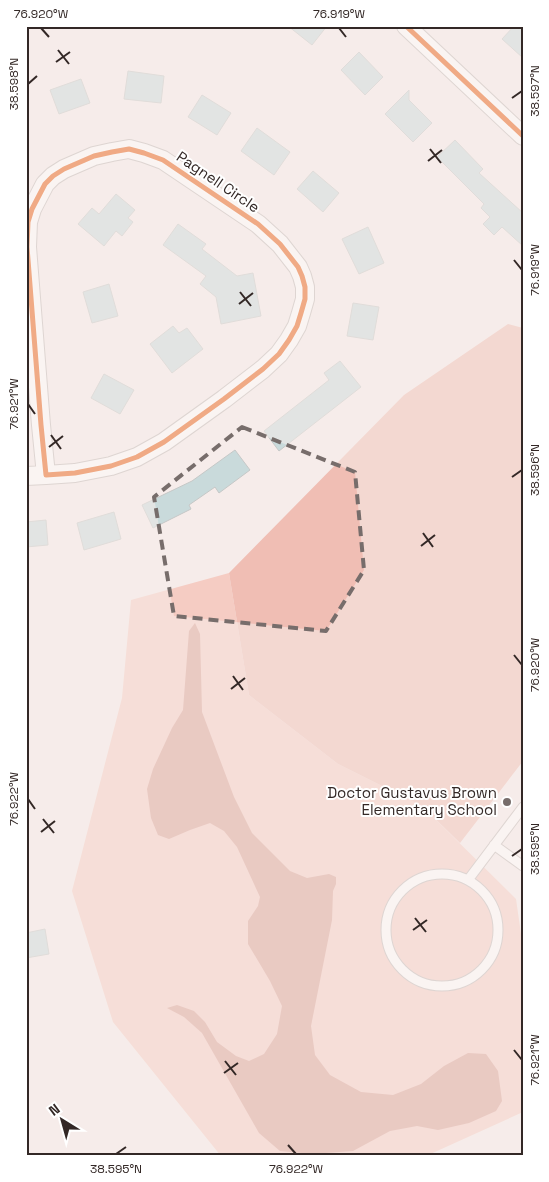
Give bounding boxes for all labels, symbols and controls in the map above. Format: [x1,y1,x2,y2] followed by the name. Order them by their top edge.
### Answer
[14,6,69,22] text: 76.920°W
[313,6,365,22] text: 76.919°W
[6,58,22,110] text: 38.598°N
[527,65,543,117] text: 38.597°N
[173,147,264,216] street label: Pagnell Circle
[527,244,543,296] text: 76.919°W
[6,378,22,430] text: 76.921°W
[527,444,543,496] text: 38.596°N
[527,637,543,692] text: 76.920°W
[6,772,22,826] text: 76.922°W
[327,783,497,819] place label: Doctor Gustavus Brown Elementary School
[501,796,513,808] marker: Doctor Gustavus Brown Elementary School
[527,823,543,875] text: 38.595°N
[527,1034,543,1086] text: 76.921°W
[38,1094,88,1144] north arrow
[45,1100,63,1120] text: N
[90,1161,142,1177] text: 38.595°N
[269,1161,323,1177] text: 76.922°W

